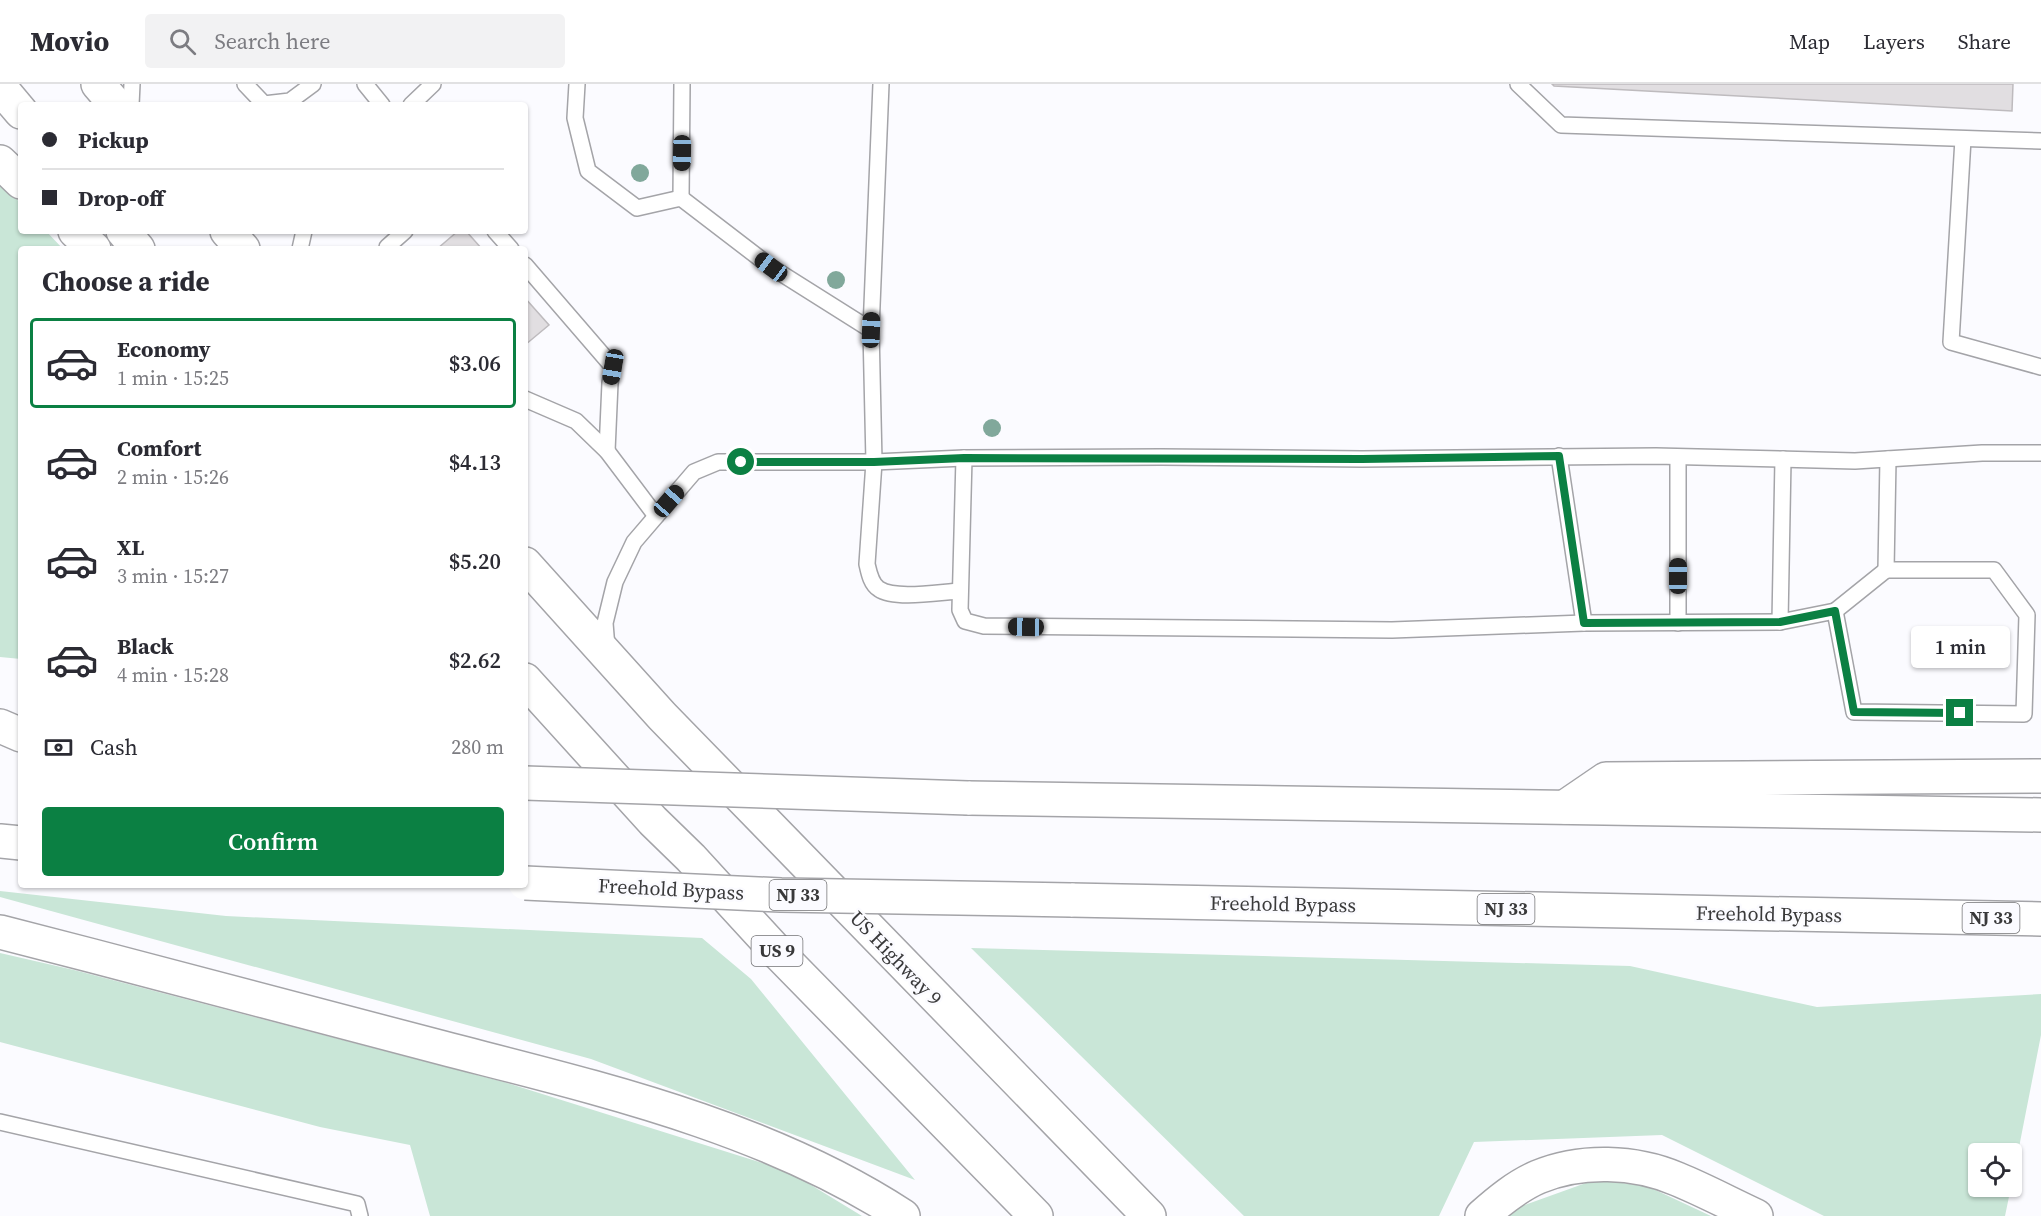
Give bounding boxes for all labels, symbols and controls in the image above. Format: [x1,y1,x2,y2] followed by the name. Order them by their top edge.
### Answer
[145,14,565,68] search box
[30,22,109,60] text: Movio
[166,25,199,58] icon: search
[214,26,330,56] text: Search here
[1789,27,1830,56] text: Map
[1863,27,1925,56] text: Layers
[1958,27,2011,56] text: Share
[78,125,149,155] text: Pickup
[673,135,691,171] car
[78,183,164,213] text: Drop-off
[751,249,791,285] car
[42,263,210,300] text: Choose a ride
[861,312,881,348] car
[117,334,211,364] text: Economy
[45,336,99,390] icon: car
[449,348,501,378] text: $3.06
[601,348,625,386] car
[117,364,229,392] text: 1 min · 15:25
[117,433,201,463] text: Comfort
[45,435,99,489] icon: car
[449,447,501,477] text: $4.13
[727,448,754,475] route start
[117,463,229,491] text: 2 min · 15:26
[650,482,688,520] car
[117,532,144,562] text: XL
[45,534,99,588] icon: car
[449,546,501,576] text: $5.20
[1669,558,1687,594] car
[117,562,229,590] text: 3 min · 15:27
[1008,618,1044,636] car
[1910,626,2010,668] callout: 1 min
[117,631,174,661] text: Black
[45,633,99,687] icon: car
[1935,633,1986,661] text: 1 min
[449,645,501,675] text: $2.62
[117,661,229,689] text: 4 min · 15:28
[1946,699,1973,726] route end
[42,731,75,764] icon: cash
[90,732,138,762] text: Cash
[451,733,504,761] text: 280 m
[42,807,504,876] button: Confirm
[597,871,745,907] street label: Freehold Bypass
[770,880,826,910] road number: NJ 33
[1210,889,1356,919] street label: Freehold Bypass
[1478,894,1534,924] road number: NJ 33
[1696,899,1842,929] street label: Freehold Bypass
[1962,903,2020,933] road number: NJ 33
[843,904,949,1012] street label: US Highway 9
[752,936,802,966] road number: US 9
[1968,1143,2022,1197] map controls
[1968,1143,2022,1197] button: locate

